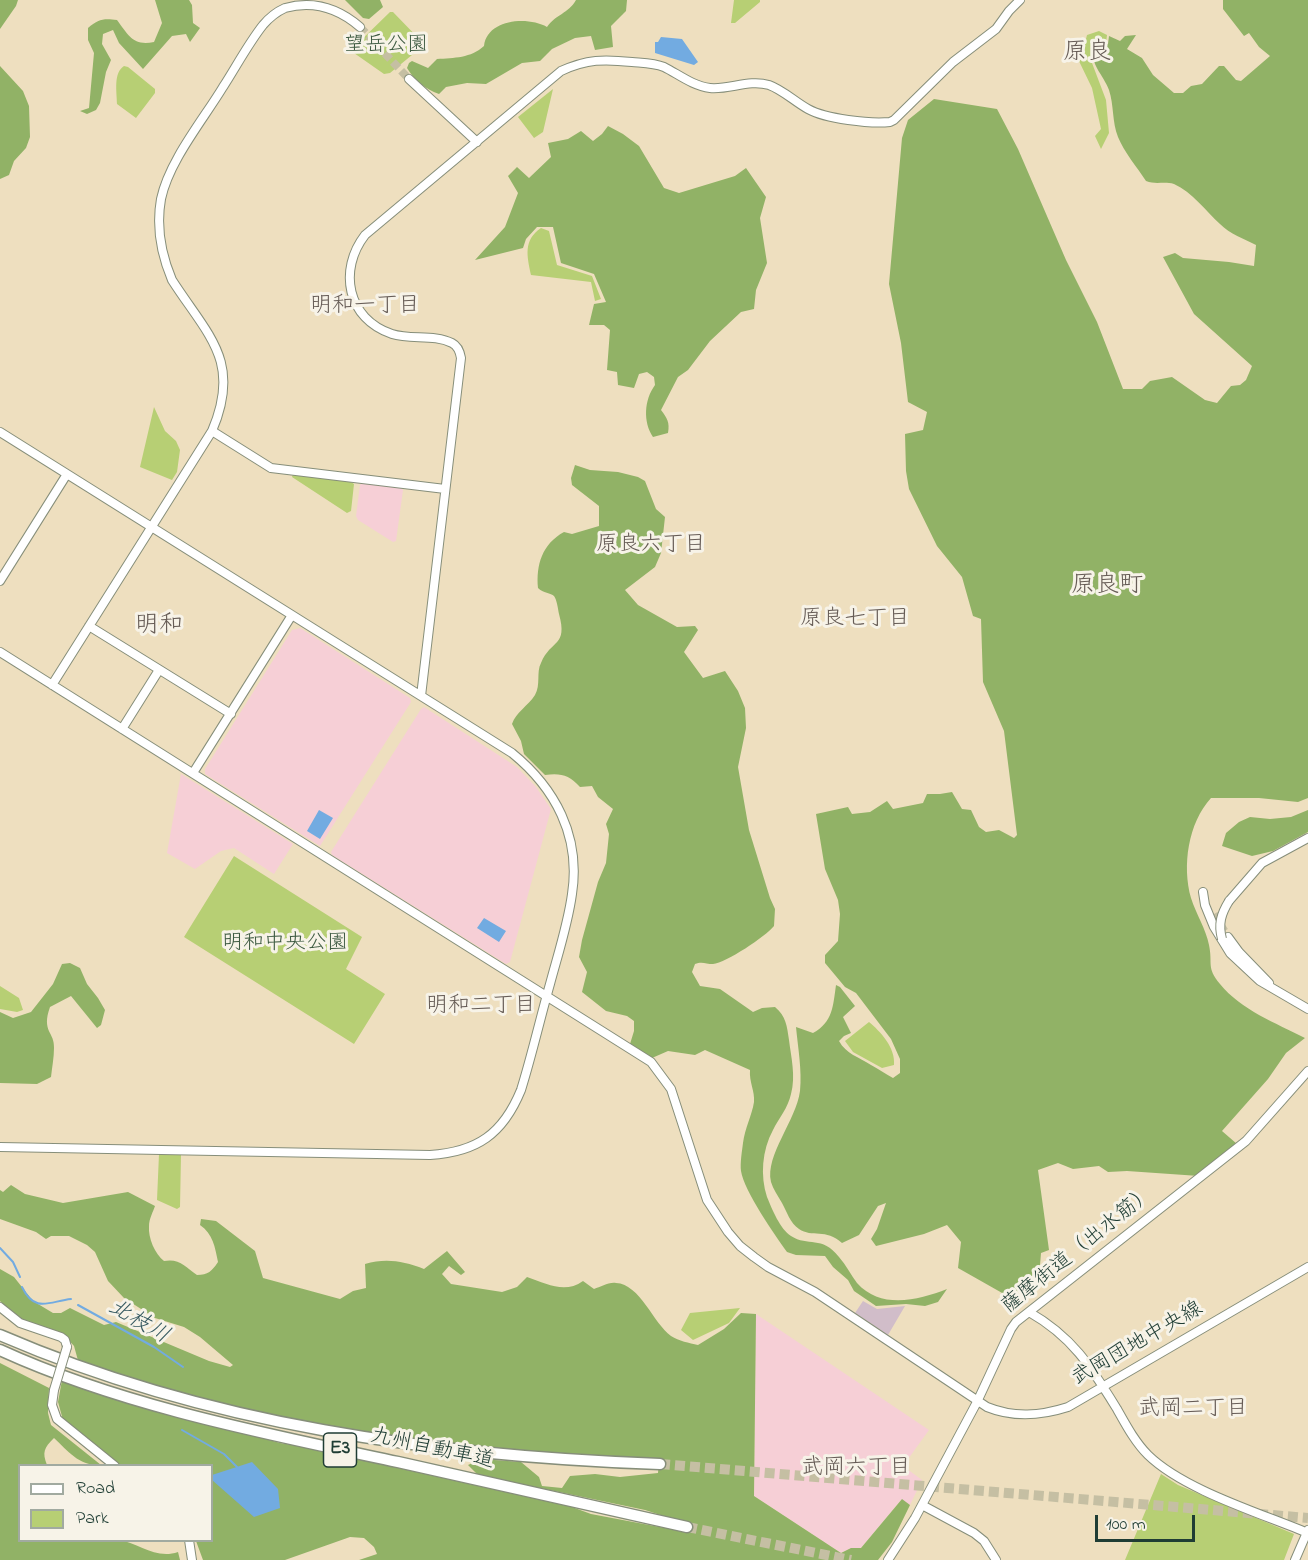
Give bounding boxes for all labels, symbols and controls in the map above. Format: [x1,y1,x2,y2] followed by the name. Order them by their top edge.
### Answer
[344,34,428,60] park label: 望岳公園
[1063,40,1111,68] district label: 原良
[310,294,420,320] district label: 明和一丁目
[596,533,706,559] district label: 原良六丁目
[1071,573,1143,601] district label: 原良町
[800,607,910,633] district label: 原良七丁目
[135,613,183,641] district label: 明和
[222,932,348,958] park label: 明和中央公園
[426,994,536,1020] district label: 明和二丁目
[998,1182,1160,1320] street label: 薩摩街道（出水筋）
[103,1295,173,1351] water label: 北枝川
[1068,1297,1208,1393] street label: 武岡団地中央線
[1138,1397,1248,1423] district label: 武岡二丁目
[368,1425,496,1475] street label: 九州自動車道
[324,1433,356,1467] road number: E3
[801,1456,911,1482] district label: 武岡六丁目
[18,1464,213,1542] legend
[76,1476,115,1502] text: Road
[1098,1503,1198,1541] scale bar
[76,1506,109,1532] text: Park
[1106,1512,1146,1538] text: 100 m

